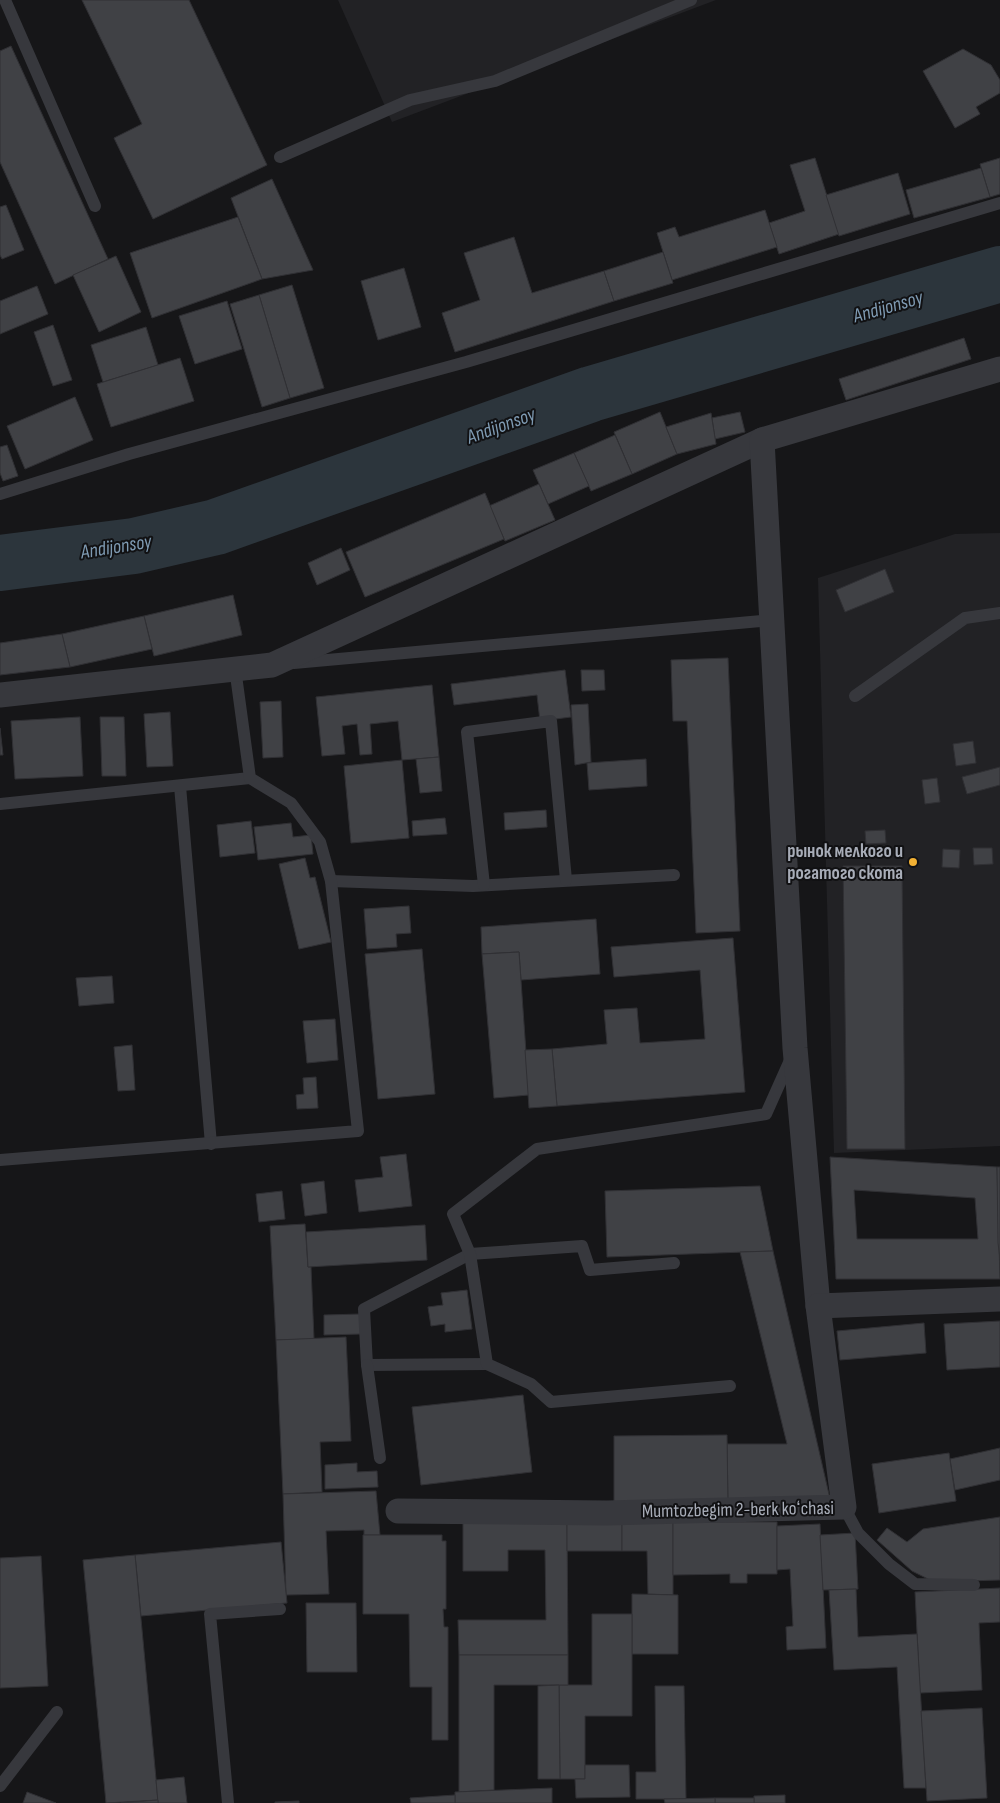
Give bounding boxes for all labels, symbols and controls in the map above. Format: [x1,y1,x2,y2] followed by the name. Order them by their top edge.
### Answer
[849,285,927,329] water label: Andijonsoy
[462,402,540,450] water label: Andijonsoy
[78,529,155,565] water label: Andijonsoy
[787,840,903,885] place label: рынок мелкого и рогатого скота
[907,856,919,868] marker: рынок мелкого и рогатого скота
[642,1497,834,1523] street label: Mumtozbegim 2-berk koʻchasi

